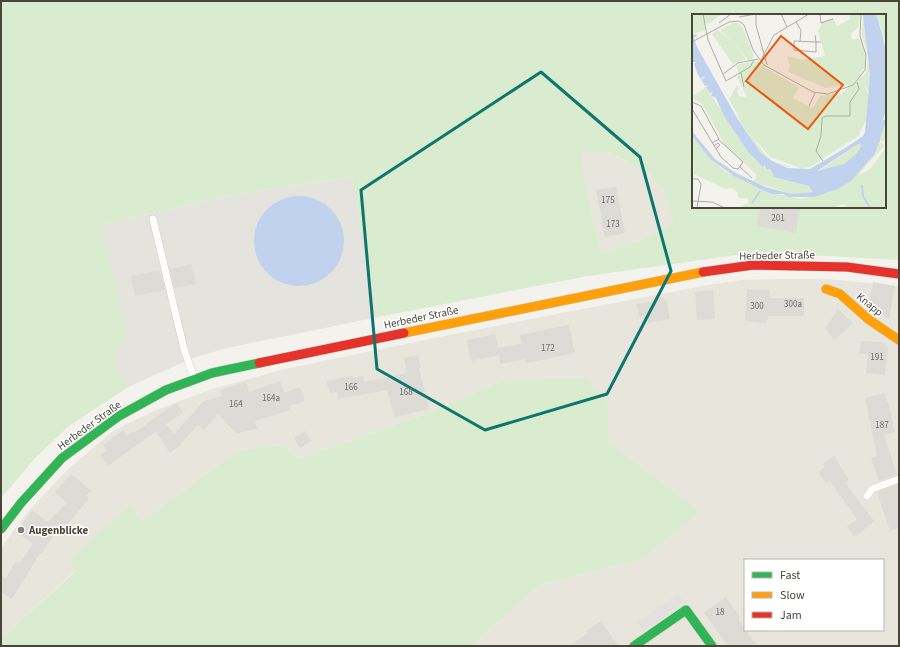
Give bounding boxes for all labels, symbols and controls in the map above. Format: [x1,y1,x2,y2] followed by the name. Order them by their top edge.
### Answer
[692,14,886,208] inset map
[601,194,615,207] house number: 175
[771,212,785,225] house number: 201
[606,218,620,231] house number: 173
[739,247,816,264] street label: Herbeder Straße
[853,289,886,320] street label: Knapp
[784,298,802,311] house number: 300a
[750,300,764,313] house number: 300
[382,302,460,333] street label: Herbeder Straße
[541,342,555,355] house number: 172
[870,351,884,364] house number: 191
[344,381,358,394] house number: 166
[399,386,413,399] house number: 168
[262,392,280,405] house number: 164a
[54,397,125,454] street label: Herbeder Straße
[229,398,243,411] house number: 164
[875,419,889,432] house number: 187
[28,523,89,538] place label: Augenblicke
[16,525,26,535] marker: Augenblicke
[744,559,884,631] legend
[780,567,800,584] text: Fast
[780,587,805,604] text: Slow
[716,606,725,619] house number: 18
[780,607,802,624] text: Jam

